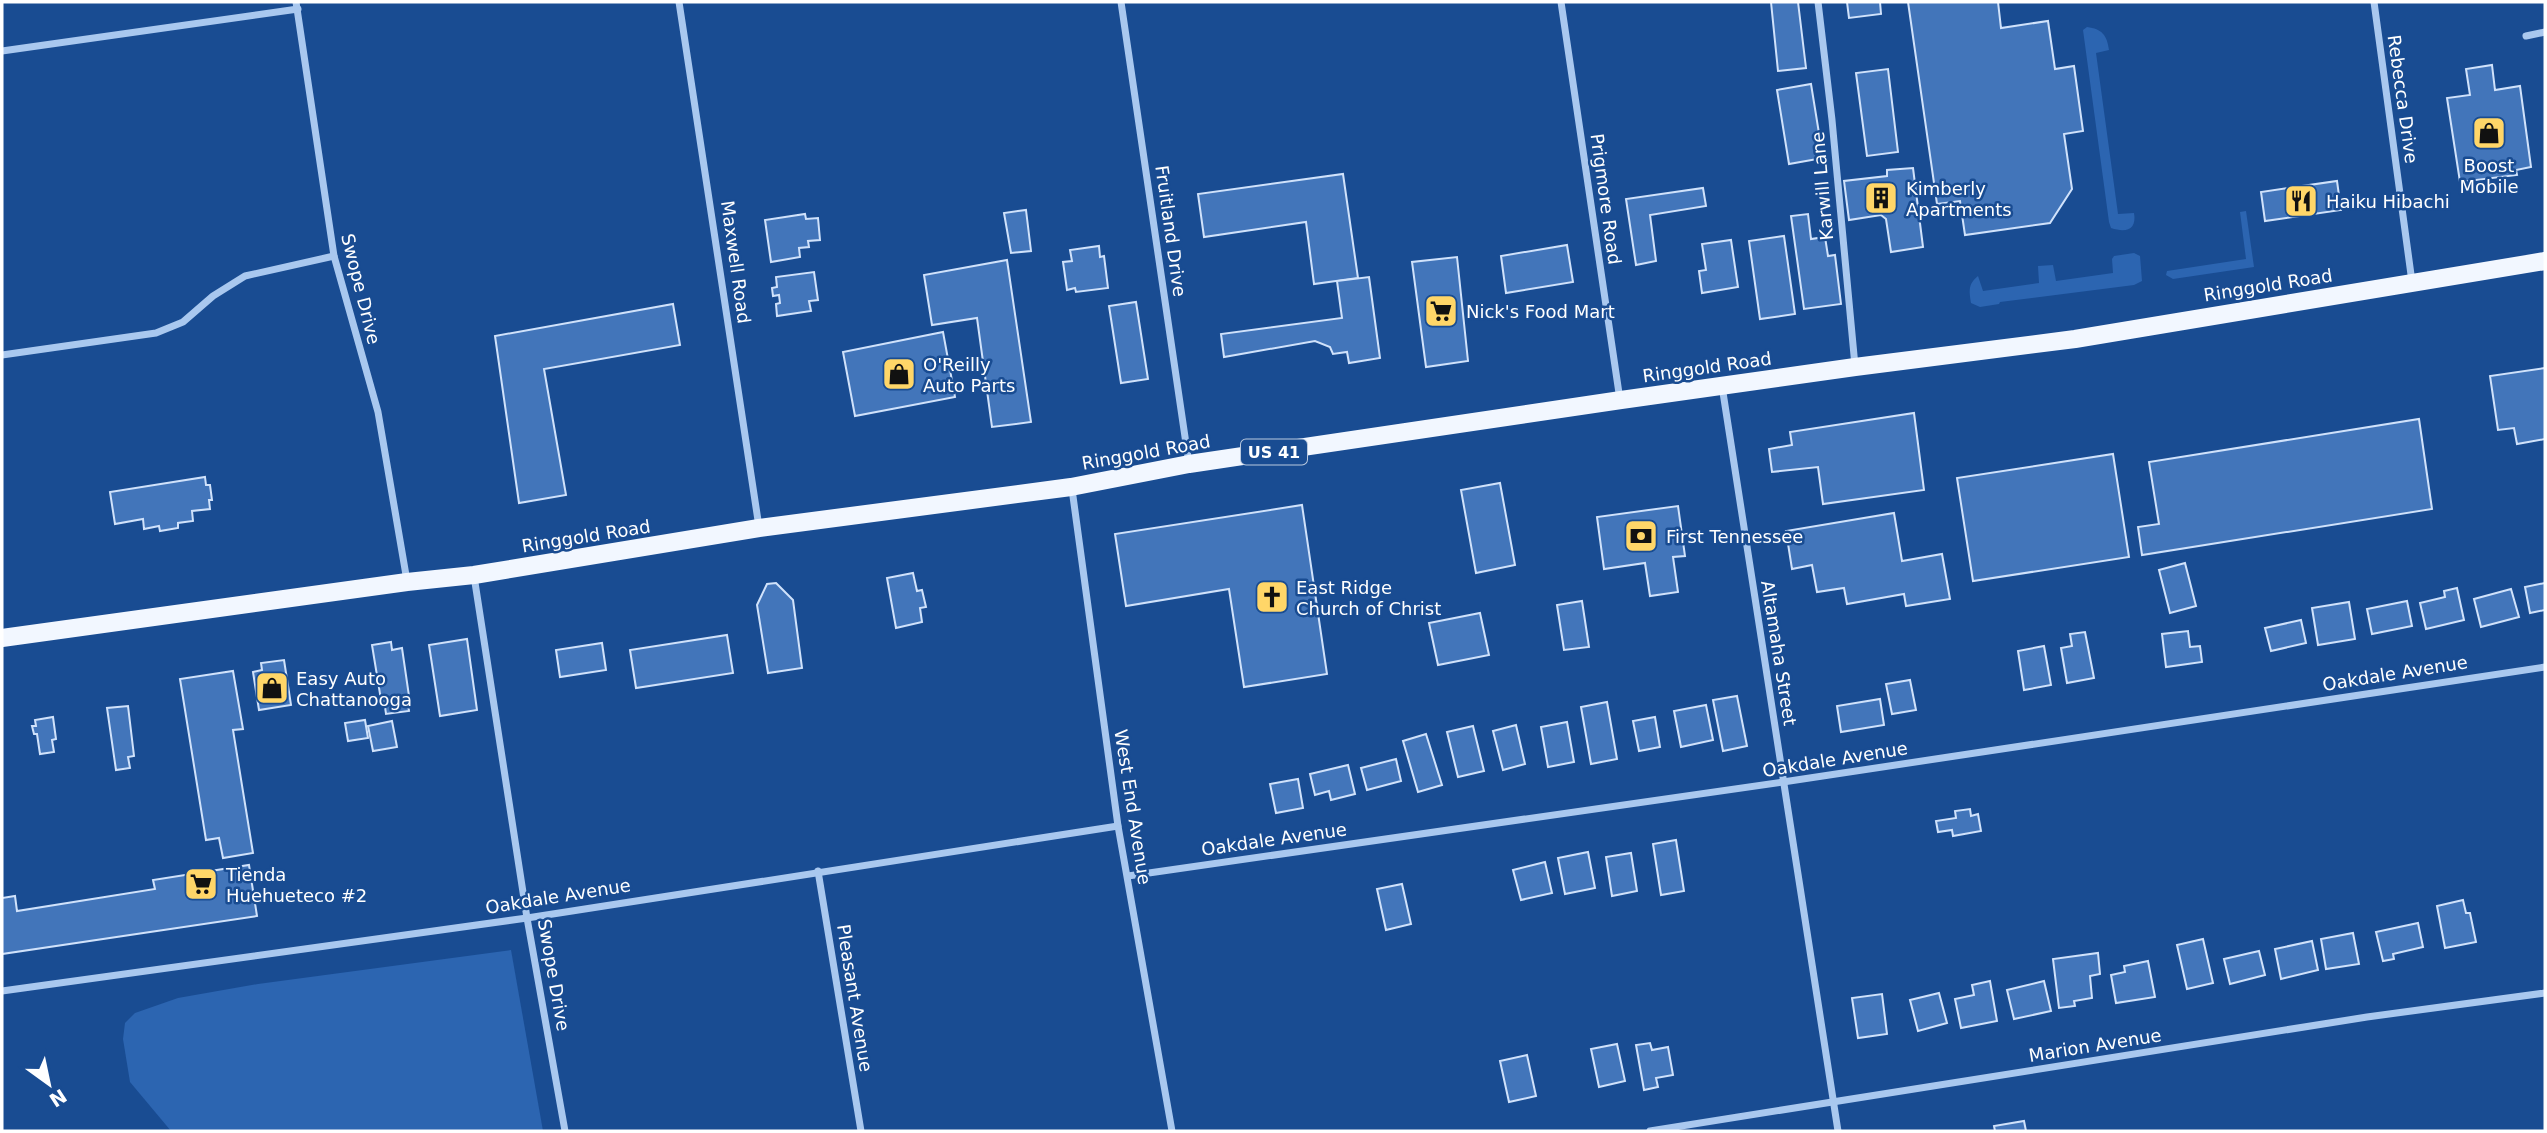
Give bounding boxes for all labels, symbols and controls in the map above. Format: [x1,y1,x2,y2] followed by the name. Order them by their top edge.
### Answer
[2384,33,2422,165] street label: Rebecca Drive
[2470,114,2508,152] shop icon: Boost Mobile
[1807,131,1837,241] street label: Karwill Lane
[1586,132,1626,266] street label: Prigmore Road
[2459,155,2519,197] place label: Boost Mobile
[1151,164,1191,298] street label: Fruitland Drive
[1906,178,2012,220] place label: Kimberly Apartments
[1862,179,1900,217] building icon: Kimberly Apartments
[2282,182,2320,220] restaurant icon: Haiku Hibachi
[2326,191,2450,212] place label: Haiku Hibachi
[717,199,755,325] street label: Maxwell Road
[337,231,385,347] street label: Swope Drive
[2202,264,2334,306] street label: Ringgold Road
[1422,292,1460,330] supermarket icon: Nick's Food Mart
[1466,301,1615,322] place label: Nick's Food Mart
[1641,348,1773,386] street label: Ringgold Road
[923,354,1015,396] place label: O'Reilly Auto Parts
[880,355,918,393] shop icon: O'Reilly Auto Parts
[1080,430,1212,474] street label: Ringgold Road
[1241,440,1307,464] road number: US 41
[520,515,652,557] street label: Ringgold Road
[1622,517,1660,555] bank icon: First Tennessee
[1666,526,1803,547] place label: First Tennessee
[1296,577,1441,619] place label: East Ridge Church of Christ
[1253,578,1291,616] church icon: East Ridge Church of Christ
[1757,579,1801,727] street label: Altamaha Street
[2321,651,2469,695] street label: Oakdale Avenue
[296,668,412,710] place label: Easy Auto Chattanooga
[253,669,291,707] shop icon: Easy Auto Chattanooga
[1110,728,1156,886] street label: West End Avenue
[1761,737,1909,781] street label: Oakdale Avenue
[1200,818,1348,860] street label: Oakdale Avenue
[225,864,367,906] place label: Tienda Huehueteco #2
[182,865,220,903] supermarket icon: Tienda Huehueteco #2
[484,874,632,918] street label: Oakdale Avenue
[534,917,574,1033] street label: Swope Drive
[833,923,877,1073] street label: Pleasant Avenue
[2027,1024,2163,1066] street label: Marion Avenue
[14,1049,84,1119] north arrow
[46,1085,71,1112] text: N

